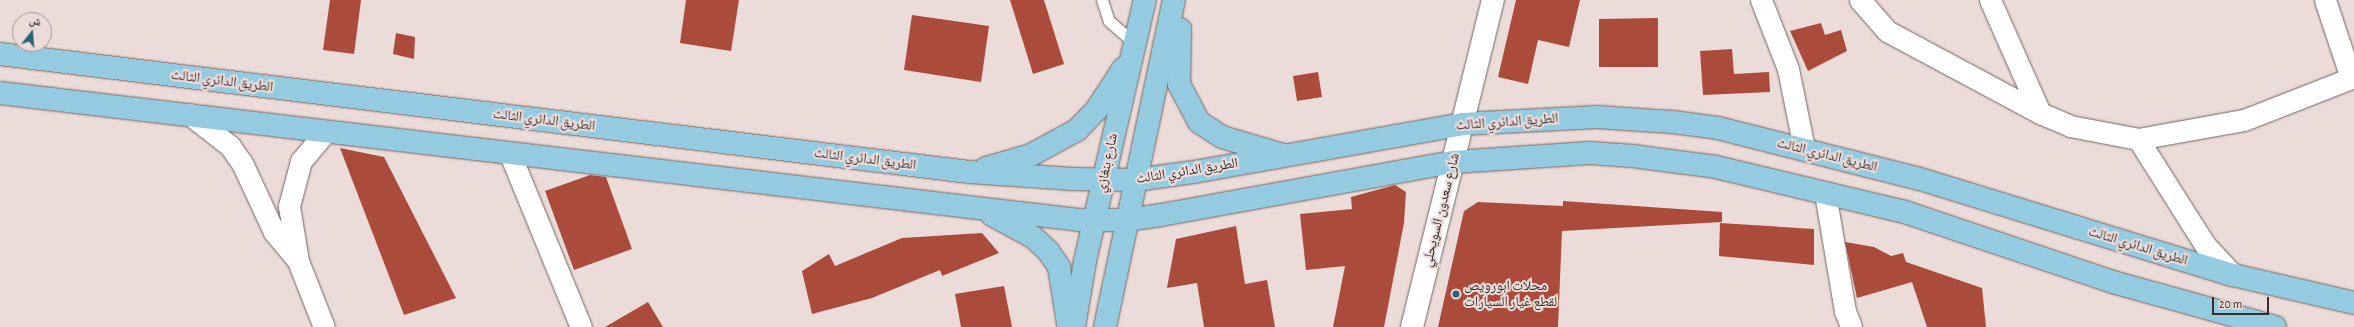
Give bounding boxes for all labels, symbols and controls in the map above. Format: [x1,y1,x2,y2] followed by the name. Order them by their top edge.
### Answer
[12,12,52,52] north arrow
[28,14,43,28] text: ش
[170,66,274,96] street label: الطريق الدائري الثالث
[492,105,596,135] street label: الطريق الدائري الثالث
[1455,110,1559,134] street label: الطريق الدائري الثالث
[1093,132,1121,194] street label: شارع بنغازي
[1775,134,1879,176] street label: الطريق الدائري الثالث
[813,144,917,174] street label: الطريق الدائري الثالث
[1419,151,1463,269] street label: شارع سعدون السويحلي
[1135,155,1239,187] street label: الطريق الدائري الثالث
[2086,223,2190,269] street label: الطريق الدائري الثالث
[1464,278,1557,310] place label: محلات ابورويص لقطع غيار السيارات
[1451,289,1461,299] marker: محلات ابورويص لقطع غيار السيارات
[2214,289,2271,315] scale bar
[2219,298,2242,310] text: 20 m

